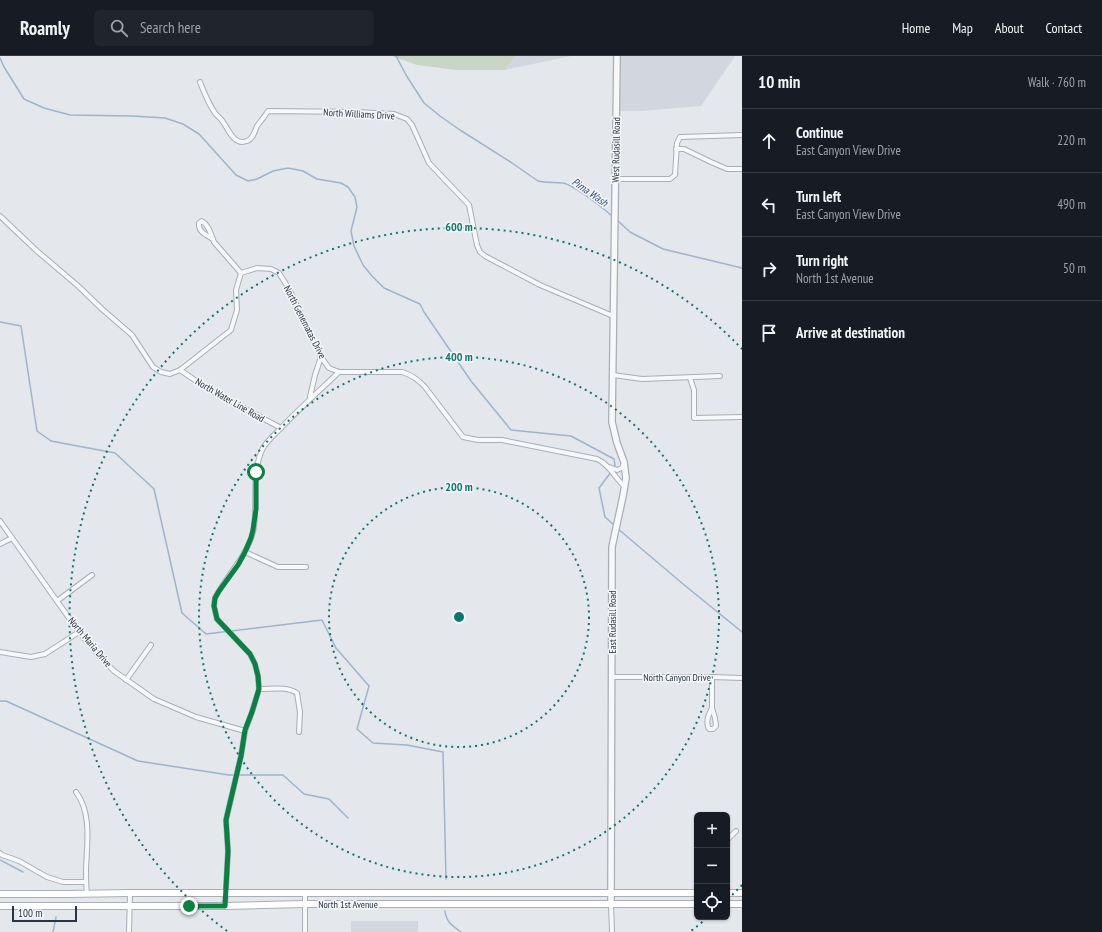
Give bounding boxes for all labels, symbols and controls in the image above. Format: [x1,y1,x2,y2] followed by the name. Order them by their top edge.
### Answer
[94,10,374,46] search box
[20,16,70,40] text: Roamly
[108,17,130,39] icon: search
[140,18,201,37] text: Search here
[902,19,930,37] text: Home
[952,19,973,37] text: Map
[995,19,1024,37] text: About
[1046,19,1082,37] text: Contact
[758,71,800,93] text: 10 min
[1028,74,1086,91] text: Walk · 760 m
[323,106,395,122] street label: North Williams Drive
[609,117,623,183] street label: West Rudasill Road
[796,123,843,142] text: Continue
[758,130,780,152] icon: ahead
[1057,132,1086,149] text: 220 m
[796,142,901,159] text: East Canyon View Drive
[569,174,612,210] water label: Pima Wash
[796,187,841,206] text: Turn left
[758,194,780,216] icon: left
[1057,196,1086,213] text: 490 m
[796,206,901,223] text: East Canyon View Drive
[445,219,473,234] text: 600 m
[796,251,848,270] text: Turn right
[758,258,780,280] icon: right
[1063,260,1086,277] text: 50 m
[796,270,874,287] text: North 1st Avenue
[281,283,329,361] street label: North Genematas Drive
[758,322,780,344] icon: arrive
[796,323,905,342] text: Arrive at destination
[445,349,473,364] text: 400 m
[193,375,267,425] street label: North Water Line Road
[247,463,265,481] route start
[445,479,473,494] text: 200 m
[606,590,619,654] street label: East Rudasill Road
[452,610,466,624] centre of rings
[65,614,115,670] street label: North Maria Drive
[643,671,711,684] street label: North Canyon Drive
[694,812,730,920] map controls
[694,812,730,848] button: +
[694,848,730,884] button: −
[694,884,730,920] button: locate
[180,897,198,915] route end
[318,898,378,911] street label: North 1st Avenue
[12,904,77,923] scale bar
[18,906,42,920] text: 100 m

